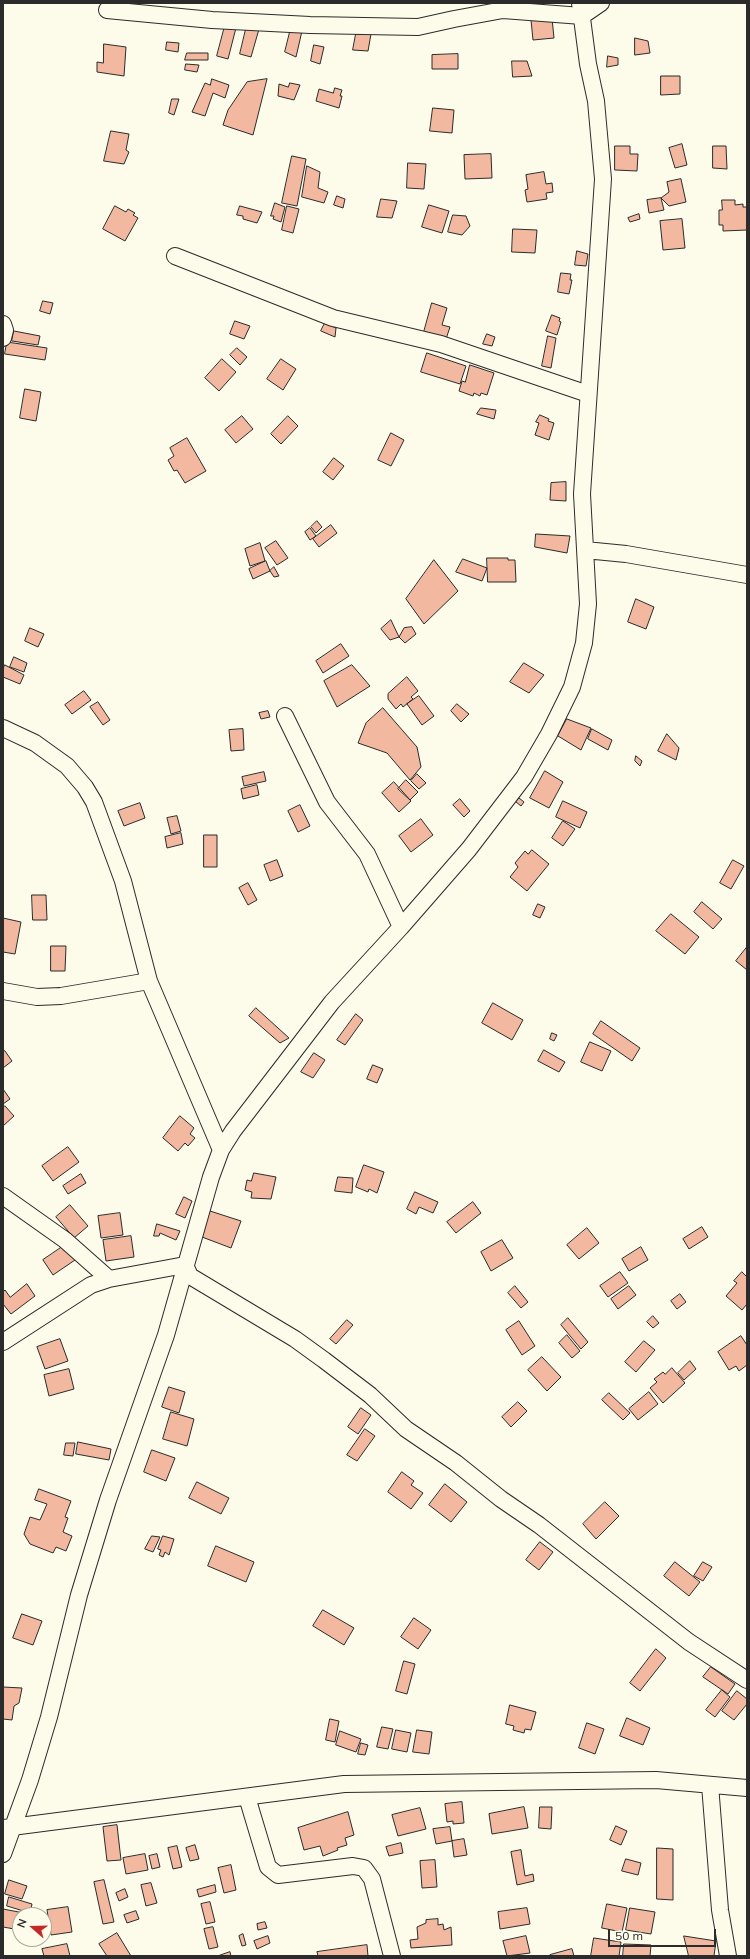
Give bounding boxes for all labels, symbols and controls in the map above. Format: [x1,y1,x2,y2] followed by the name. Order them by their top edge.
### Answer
[12,1907,52,1947] north arrow
[14,1917,30,1930] text: N
[610,1921,718,1947] scale bar
[615,1928,643,1943] text: 50 m

